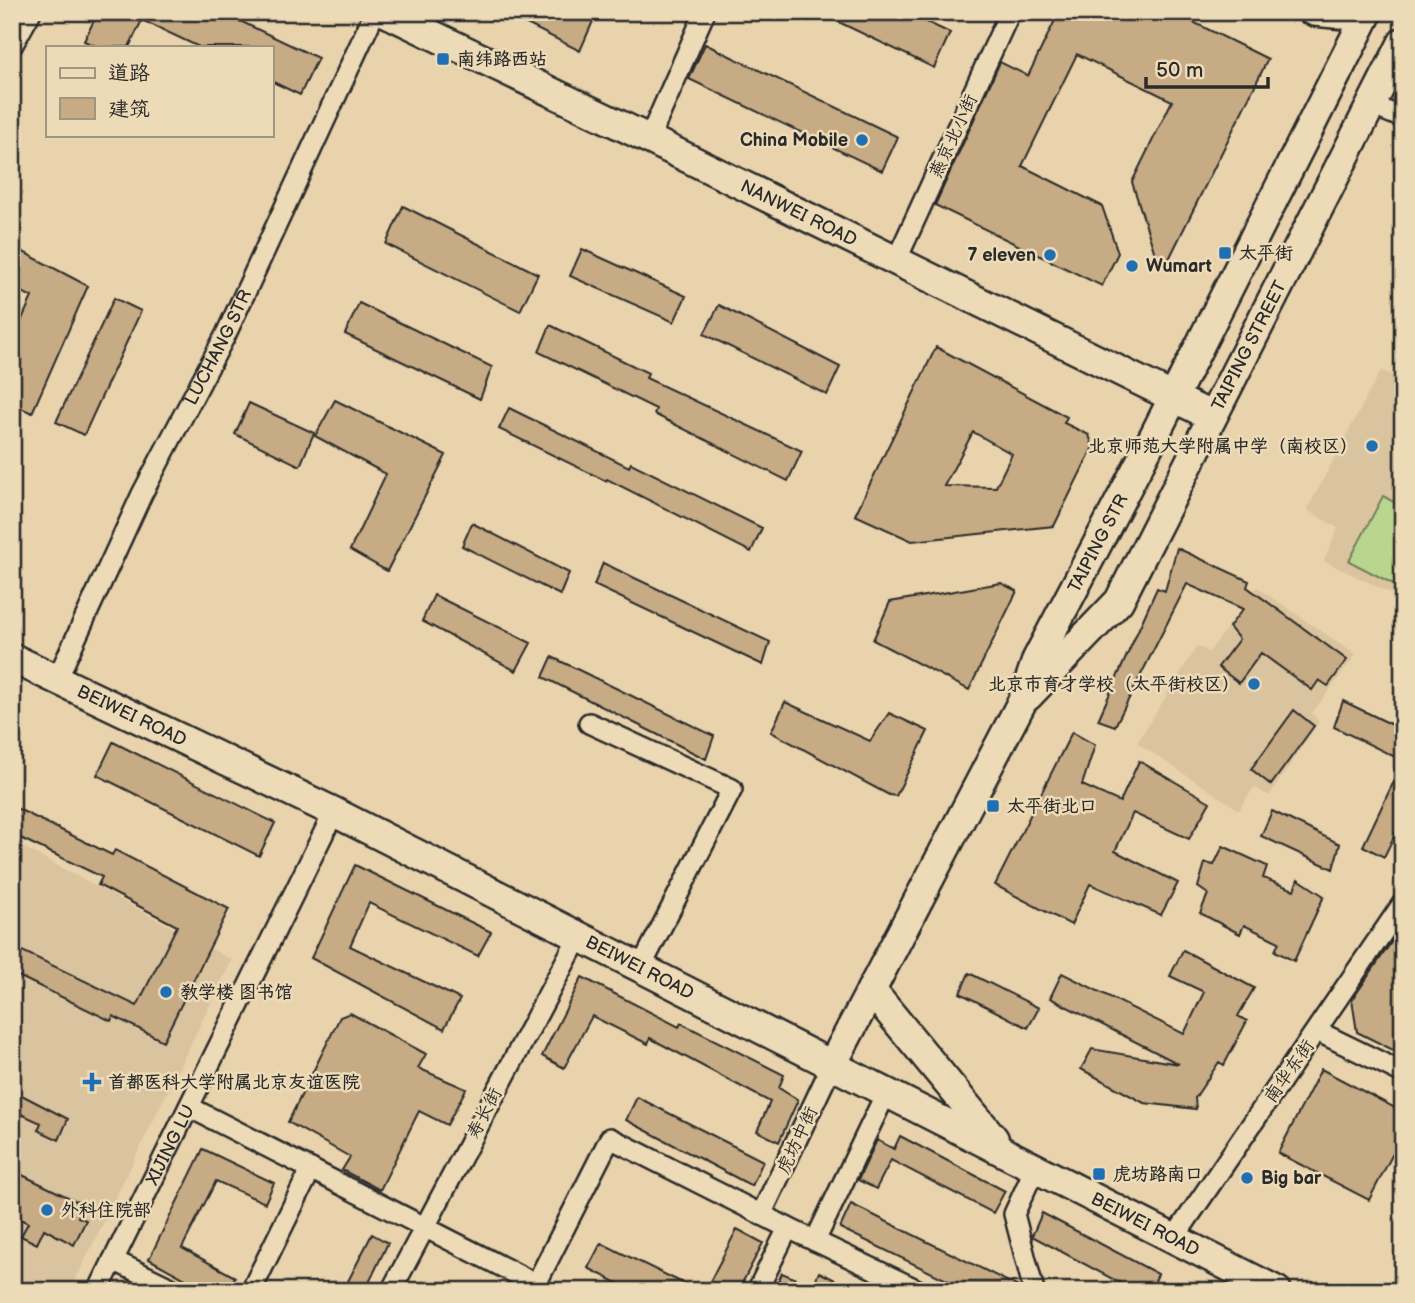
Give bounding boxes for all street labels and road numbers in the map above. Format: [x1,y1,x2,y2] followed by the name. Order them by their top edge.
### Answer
[925,91,982,181] street label: 燕京北小街
[737,176,860,251] street label: NANWEI ROAD
[1207,277,1291,414] street label: TAIPING STREET
[181,286,256,409] street label: LUCHANG STR
[1064,490,1133,596] street label: TAIPING STR
[74,681,190,751] street label: BEIWEI ROAD
[582,932,697,1004] street label: BEIWEI ROAD
[1260,1036,1319,1107] street label: 南华东街
[462,1084,506,1142] street label: 寿长街
[141,1102,199,1189] street label: XIJING LU
[773,1103,822,1177] street label: 虎坊中街
[1088,1188,1203,1261] street label: BEIWEI ROAD

